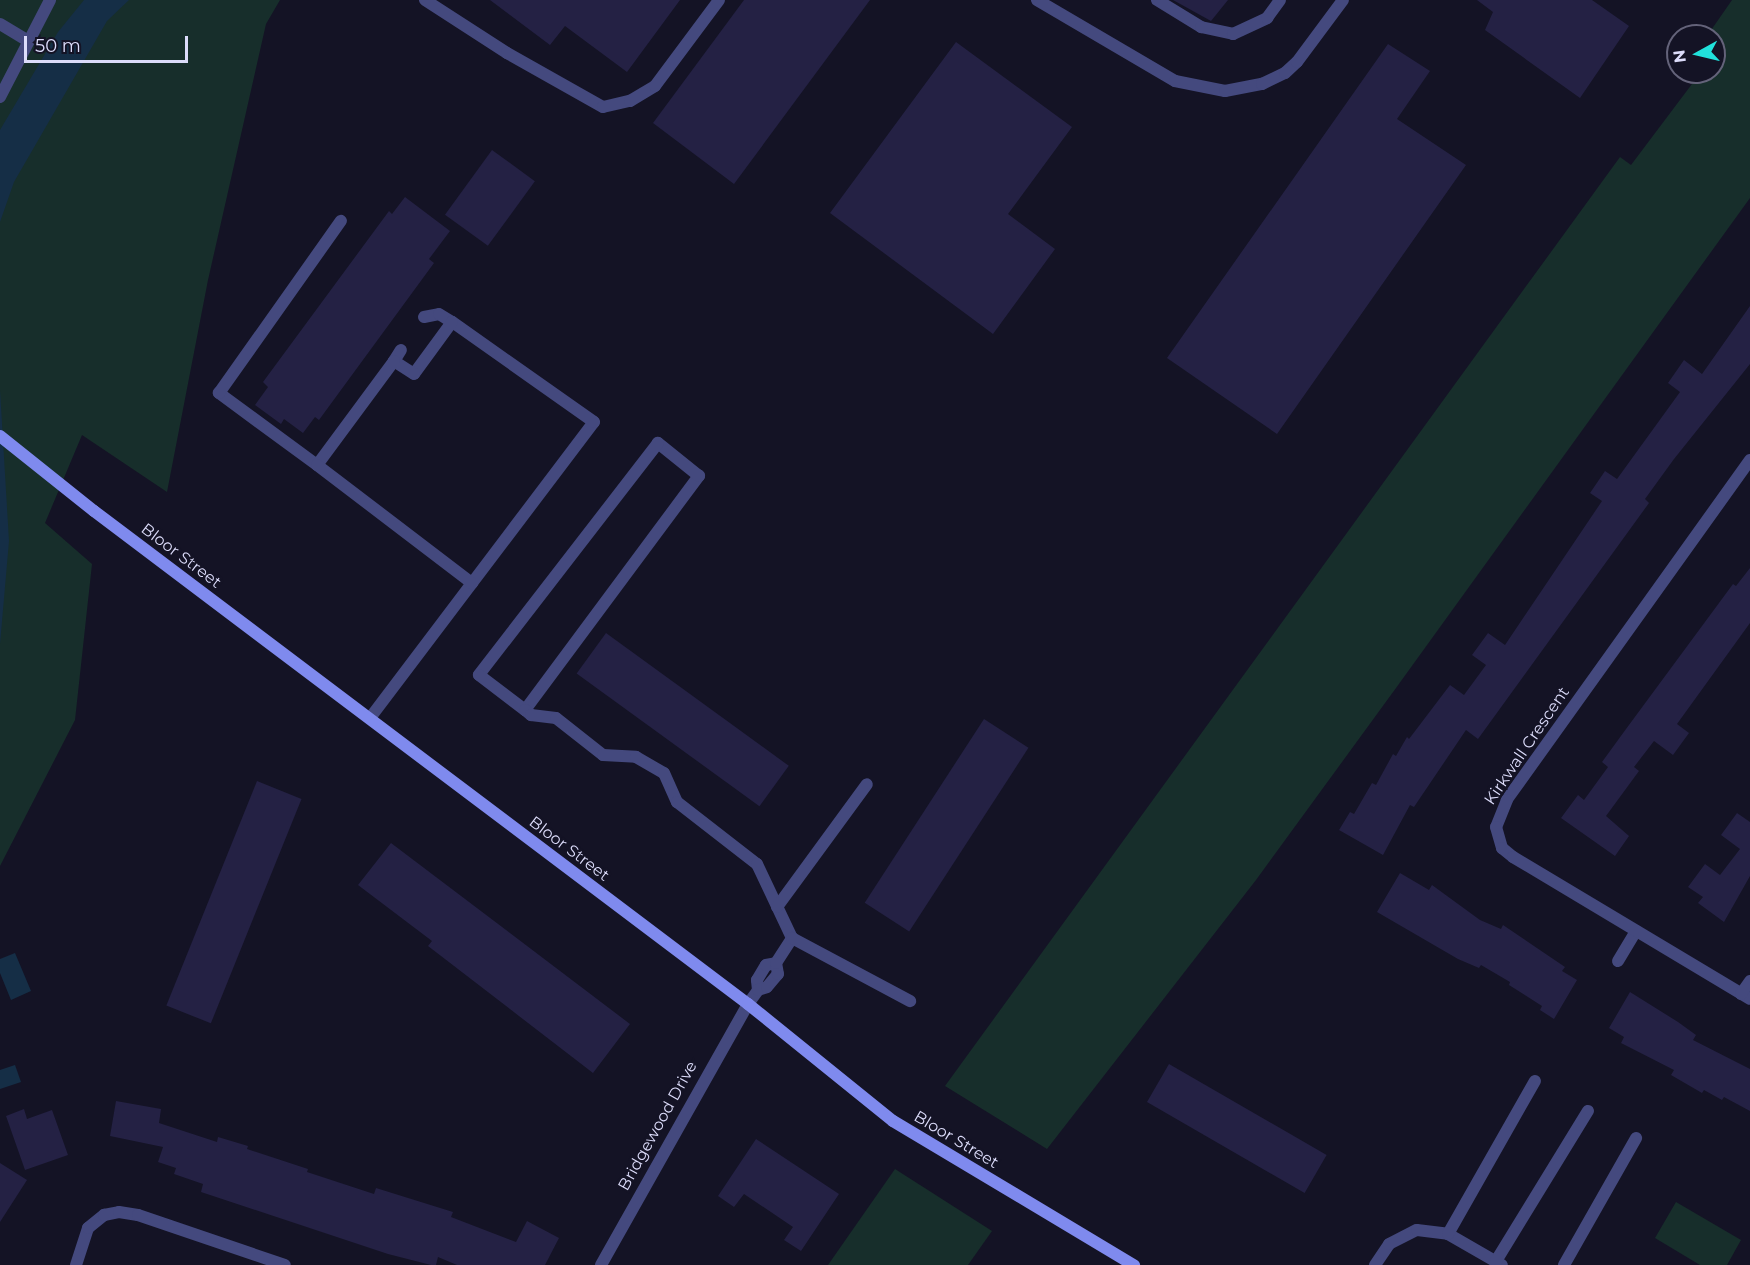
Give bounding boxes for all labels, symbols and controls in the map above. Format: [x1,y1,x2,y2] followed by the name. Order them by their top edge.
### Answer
[27,24,190,62] scale bar
[1666,24,1726,84] north arrow
[35,35,81,57] text: 50 m
[1669,49,1690,64] text: N
[137,520,225,592] street label: Bloor Street
[1480,683,1574,809] street label: Kirkwall Crescent
[525,813,613,885] street label: Bloor Street
[615,1058,701,1194] street label: Bridgewood Drive
[910,1107,1002,1173] street label: Bloor Street

